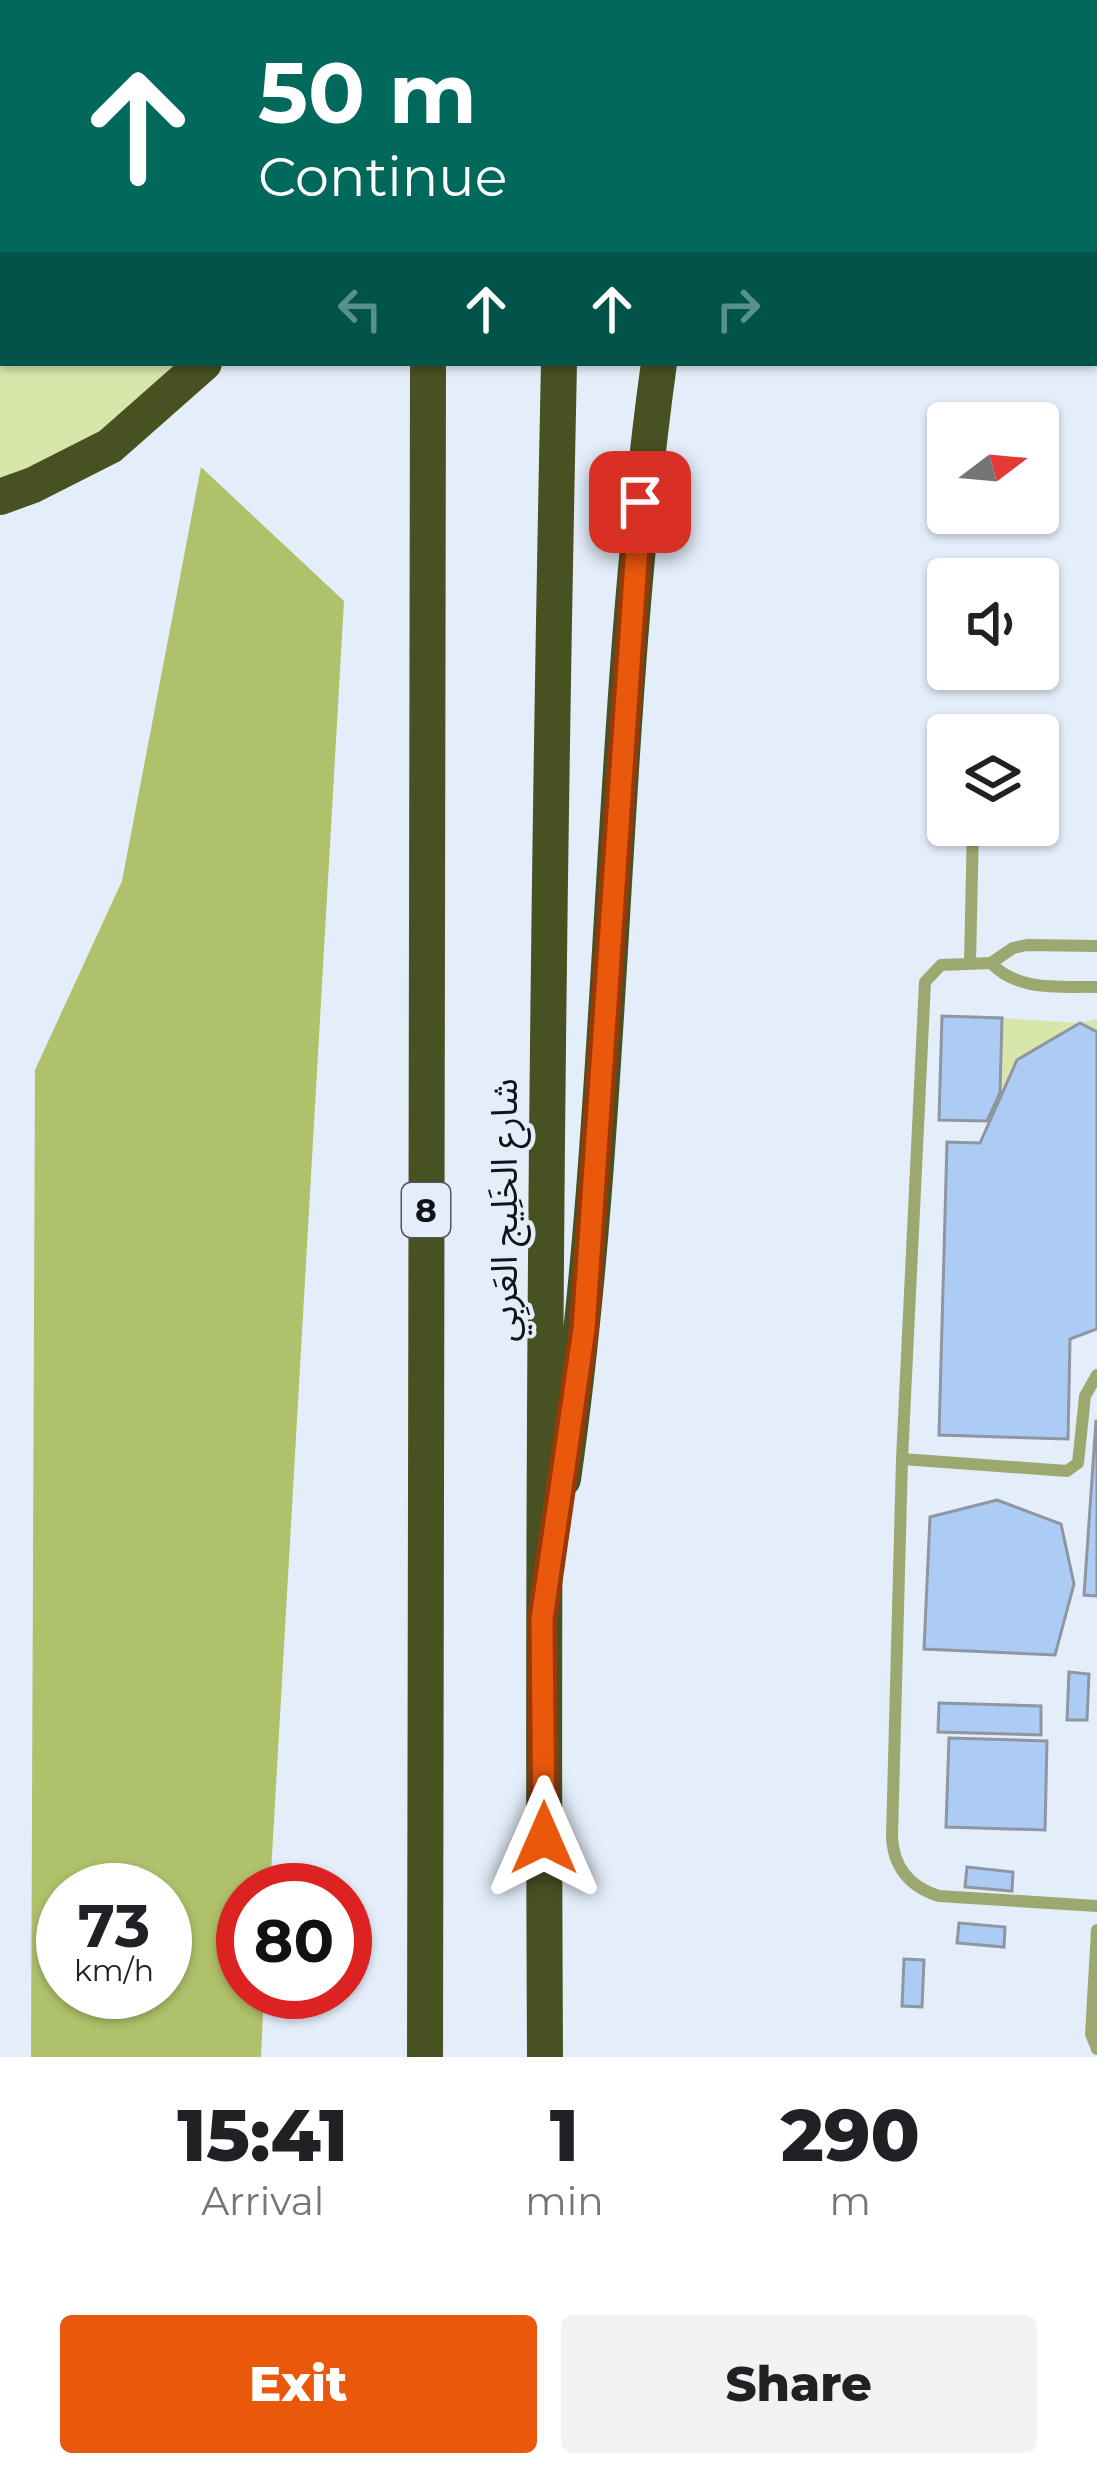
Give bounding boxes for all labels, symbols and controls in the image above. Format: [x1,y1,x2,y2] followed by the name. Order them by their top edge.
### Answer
[258,42,477,144] text: 50 m
[60,48,216,204] icon: ahead
[258,144,507,210] text: Continue
[327,276,393,342] icon: left
[453,276,519,342] icon: ahead
[579,276,645,342] icon: ahead
[705,276,771,342] icon: right
[927,402,1059,534] north arrow
[927,402,1059,846] map controls
[589,451,691,553] pin
[607,469,673,535] icon: arrive
[927,558,1059,690] button: sound
[927,714,1059,846] button: layers
[482,1078,532,1342] street label: شارع الخَلِيج العَربِي
[402,1183,450,1237] road number: 8
[481,1775,607,1901] position arrow
[216,1863,372,2019] speed limit sign: 80
[78,1889,150,1962] text: 73
[74,1952,154,1989] text: km/h
[177,2091,348,2179] text: 15:41
[550,2091,579,2179] text: 1
[781,2091,920,2179] text: 290
[201,2177,324,2225] text: Arrival
[525,2177,604,2225] text: min
[830,2177,871,2225] text: m
[60,2315,537,2453] button: Exit
[561,2315,1037,2453] button: Share

